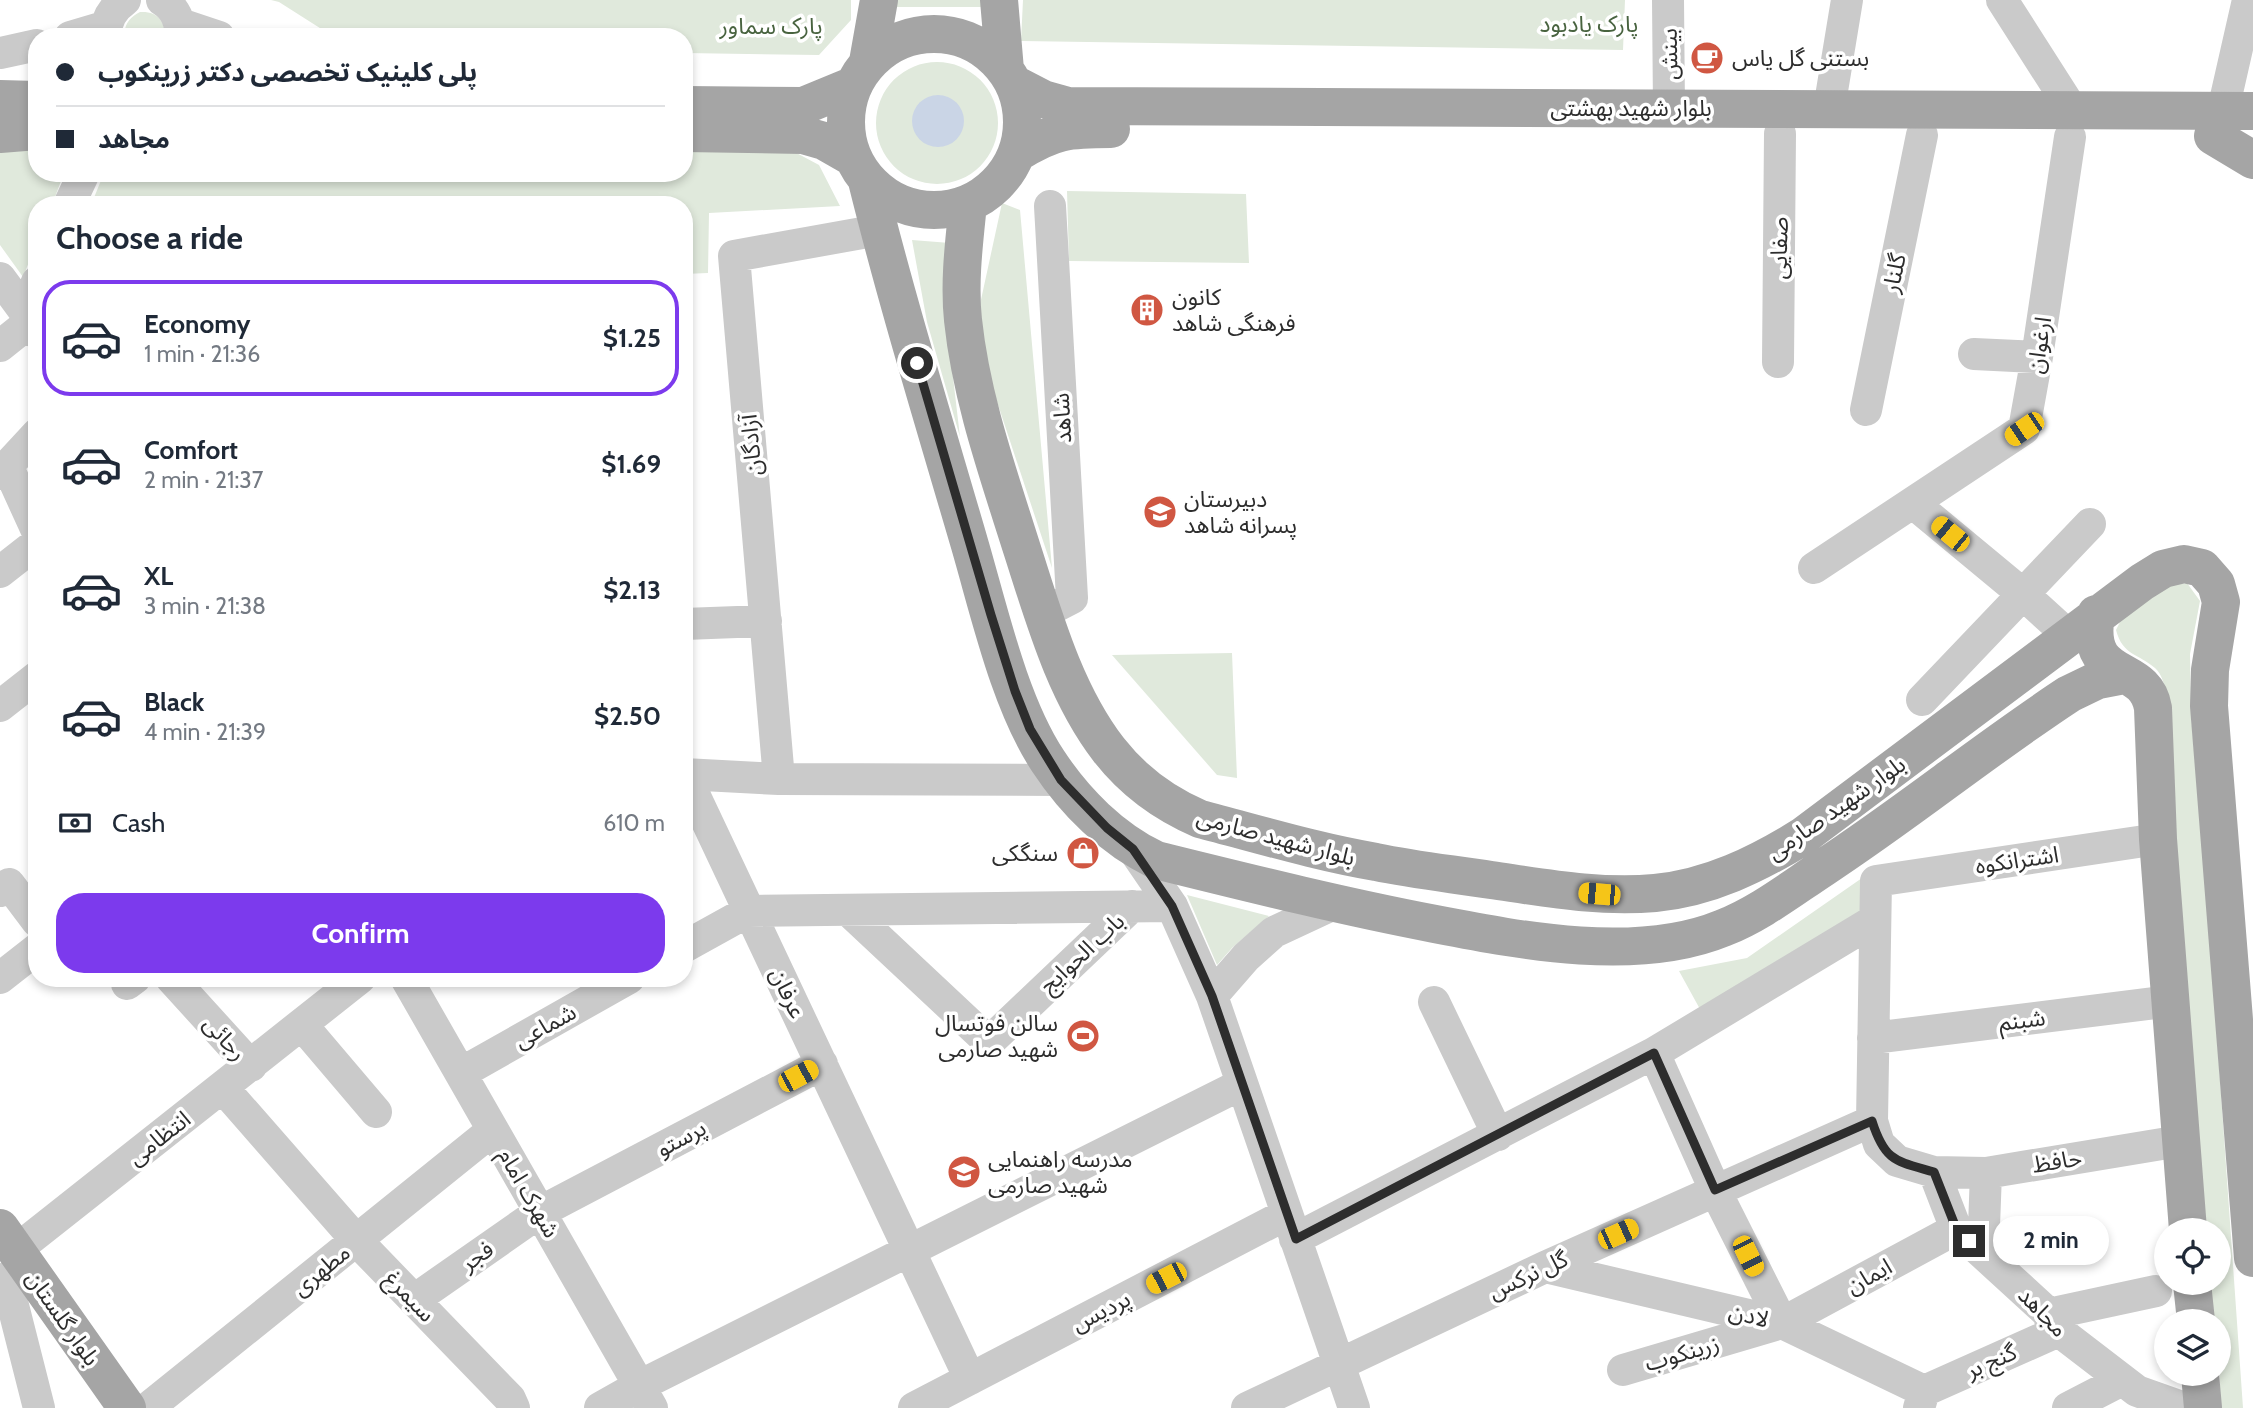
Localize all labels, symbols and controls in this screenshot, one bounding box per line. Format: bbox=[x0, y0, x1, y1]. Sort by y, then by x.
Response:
park label: پارک یادبود bbox=[1540, 10, 1639, 39]
park label: پارک سماور bbox=[718, 12, 823, 41]
street label: بینش bbox=[1655, 28, 1683, 80]
cafe icon: بستنی گل یاس bbox=[1688, 39, 1726, 77]
place label: بستنی گل یاس bbox=[1732, 44, 1869, 72]
text: پلی کلینیک تخصصی دکتر زرینکوب bbox=[98, 56, 477, 88]
street label: بلوار شهید بهشتی bbox=[1550, 94, 1712, 122]
text: مجاهد bbox=[98, 123, 170, 155]
street label: صفایی bbox=[1764, 216, 1794, 280]
text: Choose a ride bbox=[56, 218, 243, 257]
street label: گلنار bbox=[1876, 250, 1912, 296]
place label: کانون فرهنگی شاهد bbox=[1172, 283, 1296, 337]
building icon: کانون فرهنگی شاهد bbox=[1128, 291, 1166, 329]
icon: car bbox=[60, 307, 123, 370]
text: Economy bbox=[144, 308, 250, 340]
street label: ارغوان bbox=[2021, 315, 2057, 375]
text: $1.25 bbox=[603, 322, 661, 354]
text: 1 min · 21:36 bbox=[144, 340, 260, 368]
route start bbox=[901, 347, 933, 379]
street label: شاهد bbox=[1047, 392, 1077, 444]
car bbox=[2001, 409, 2048, 449]
street label: آزادگان bbox=[734, 412, 768, 477]
icon: car bbox=[60, 433, 123, 496]
text: Comfort bbox=[144, 434, 238, 466]
text: $1.69 bbox=[601, 448, 661, 480]
text: 2 min · 21:37 bbox=[144, 466, 263, 494]
place label: دبیرستان پسرانه شاهد bbox=[1184, 485, 1297, 540]
school or university icon: دبیرستان پسرانه شاهد bbox=[1141, 493, 1179, 531]
car bbox=[1928, 513, 1973, 555]
icon: car bbox=[60, 559, 123, 622]
text: XL bbox=[144, 560, 173, 592]
text: $2.13 bbox=[603, 574, 661, 606]
text: 3 min · 21:38 bbox=[144, 592, 266, 620]
icon: car bbox=[60, 685, 123, 748]
text: Black bbox=[144, 686, 204, 718]
text: $2.50 bbox=[594, 700, 661, 732]
text: 4 min · 21:39 bbox=[144, 718, 266, 746]
street label: بلوار شهید صارمی bbox=[1761, 750, 1911, 866]
street label: بلوار شهید صارمی bbox=[1194, 802, 1358, 872]
icon: cash bbox=[56, 804, 94, 842]
text: Cash bbox=[112, 807, 165, 839]
text: 610 m bbox=[603, 809, 665, 837]
shop icon: سنگکی bbox=[1064, 834, 1102, 872]
place label: سنگکی bbox=[992, 839, 1058, 867]
street label: اشترانکوه bbox=[1973, 840, 2061, 880]
car bbox=[1578, 882, 1621, 906]
button: Confirm bbox=[56, 893, 665, 973]
street label: باب الحوایج bbox=[1034, 907, 1132, 1001]
street label: عرفان bbox=[764, 963, 812, 1023]
street label: شماعی bbox=[509, 998, 581, 1054]
street label: شبنم bbox=[1997, 1003, 2047, 1040]
place label: سالن فوتسال شهید صارمی bbox=[935, 1009, 1058, 1063]
street label: رجائی bbox=[198, 1010, 252, 1066]
sports icon: سالن فوتسال شهید صارمی bbox=[1064, 1017, 1102, 1055]
car bbox=[775, 1057, 822, 1095]
street label: انتظامی bbox=[122, 1105, 196, 1171]
street label: پرستو bbox=[651, 1113, 711, 1164]
street label: شهرک امام bbox=[489, 1143, 566, 1245]
street label: حافظ bbox=[2030, 1143, 2084, 1179]
place label: مدرسه راهنمایی شهید صارمی bbox=[988, 1145, 1133, 1199]
school or university icon: مدرسه راهنمایی شهید صارمی bbox=[945, 1153, 983, 1191]
car bbox=[1595, 1216, 1642, 1252]
callout: 2 min bbox=[1994, 1216, 2109, 1266]
map controls bbox=[2154, 1218, 2231, 1386]
button: locate bbox=[2154, 1218, 2231, 1295]
route end bbox=[1953, 1225, 1985, 1257]
text: 2 min bbox=[2023, 1226, 2079, 1254]
car bbox=[1730, 1233, 1767, 1279]
street label: فجر bbox=[454, 1235, 499, 1278]
street label: مطهری bbox=[286, 1238, 356, 1302]
street label: گل نرکس bbox=[1484, 1244, 1573, 1306]
street label: ایمان bbox=[1841, 1252, 1897, 1300]
car bbox=[1143, 1259, 1190, 1297]
street label: سیمرغ bbox=[377, 1264, 441, 1330]
street label: بلوار گلستان bbox=[20, 1265, 106, 1371]
street label: مجاهد bbox=[2012, 1281, 2074, 1343]
street label: پردیس bbox=[1067, 1284, 1136, 1339]
street label: لادن bbox=[1726, 1297, 1772, 1333]
button: layers bbox=[2154, 1309, 2231, 1386]
street label: زرینکوب bbox=[1641, 1329, 1723, 1377]
street label: گنج بر bbox=[1960, 1337, 2022, 1388]

